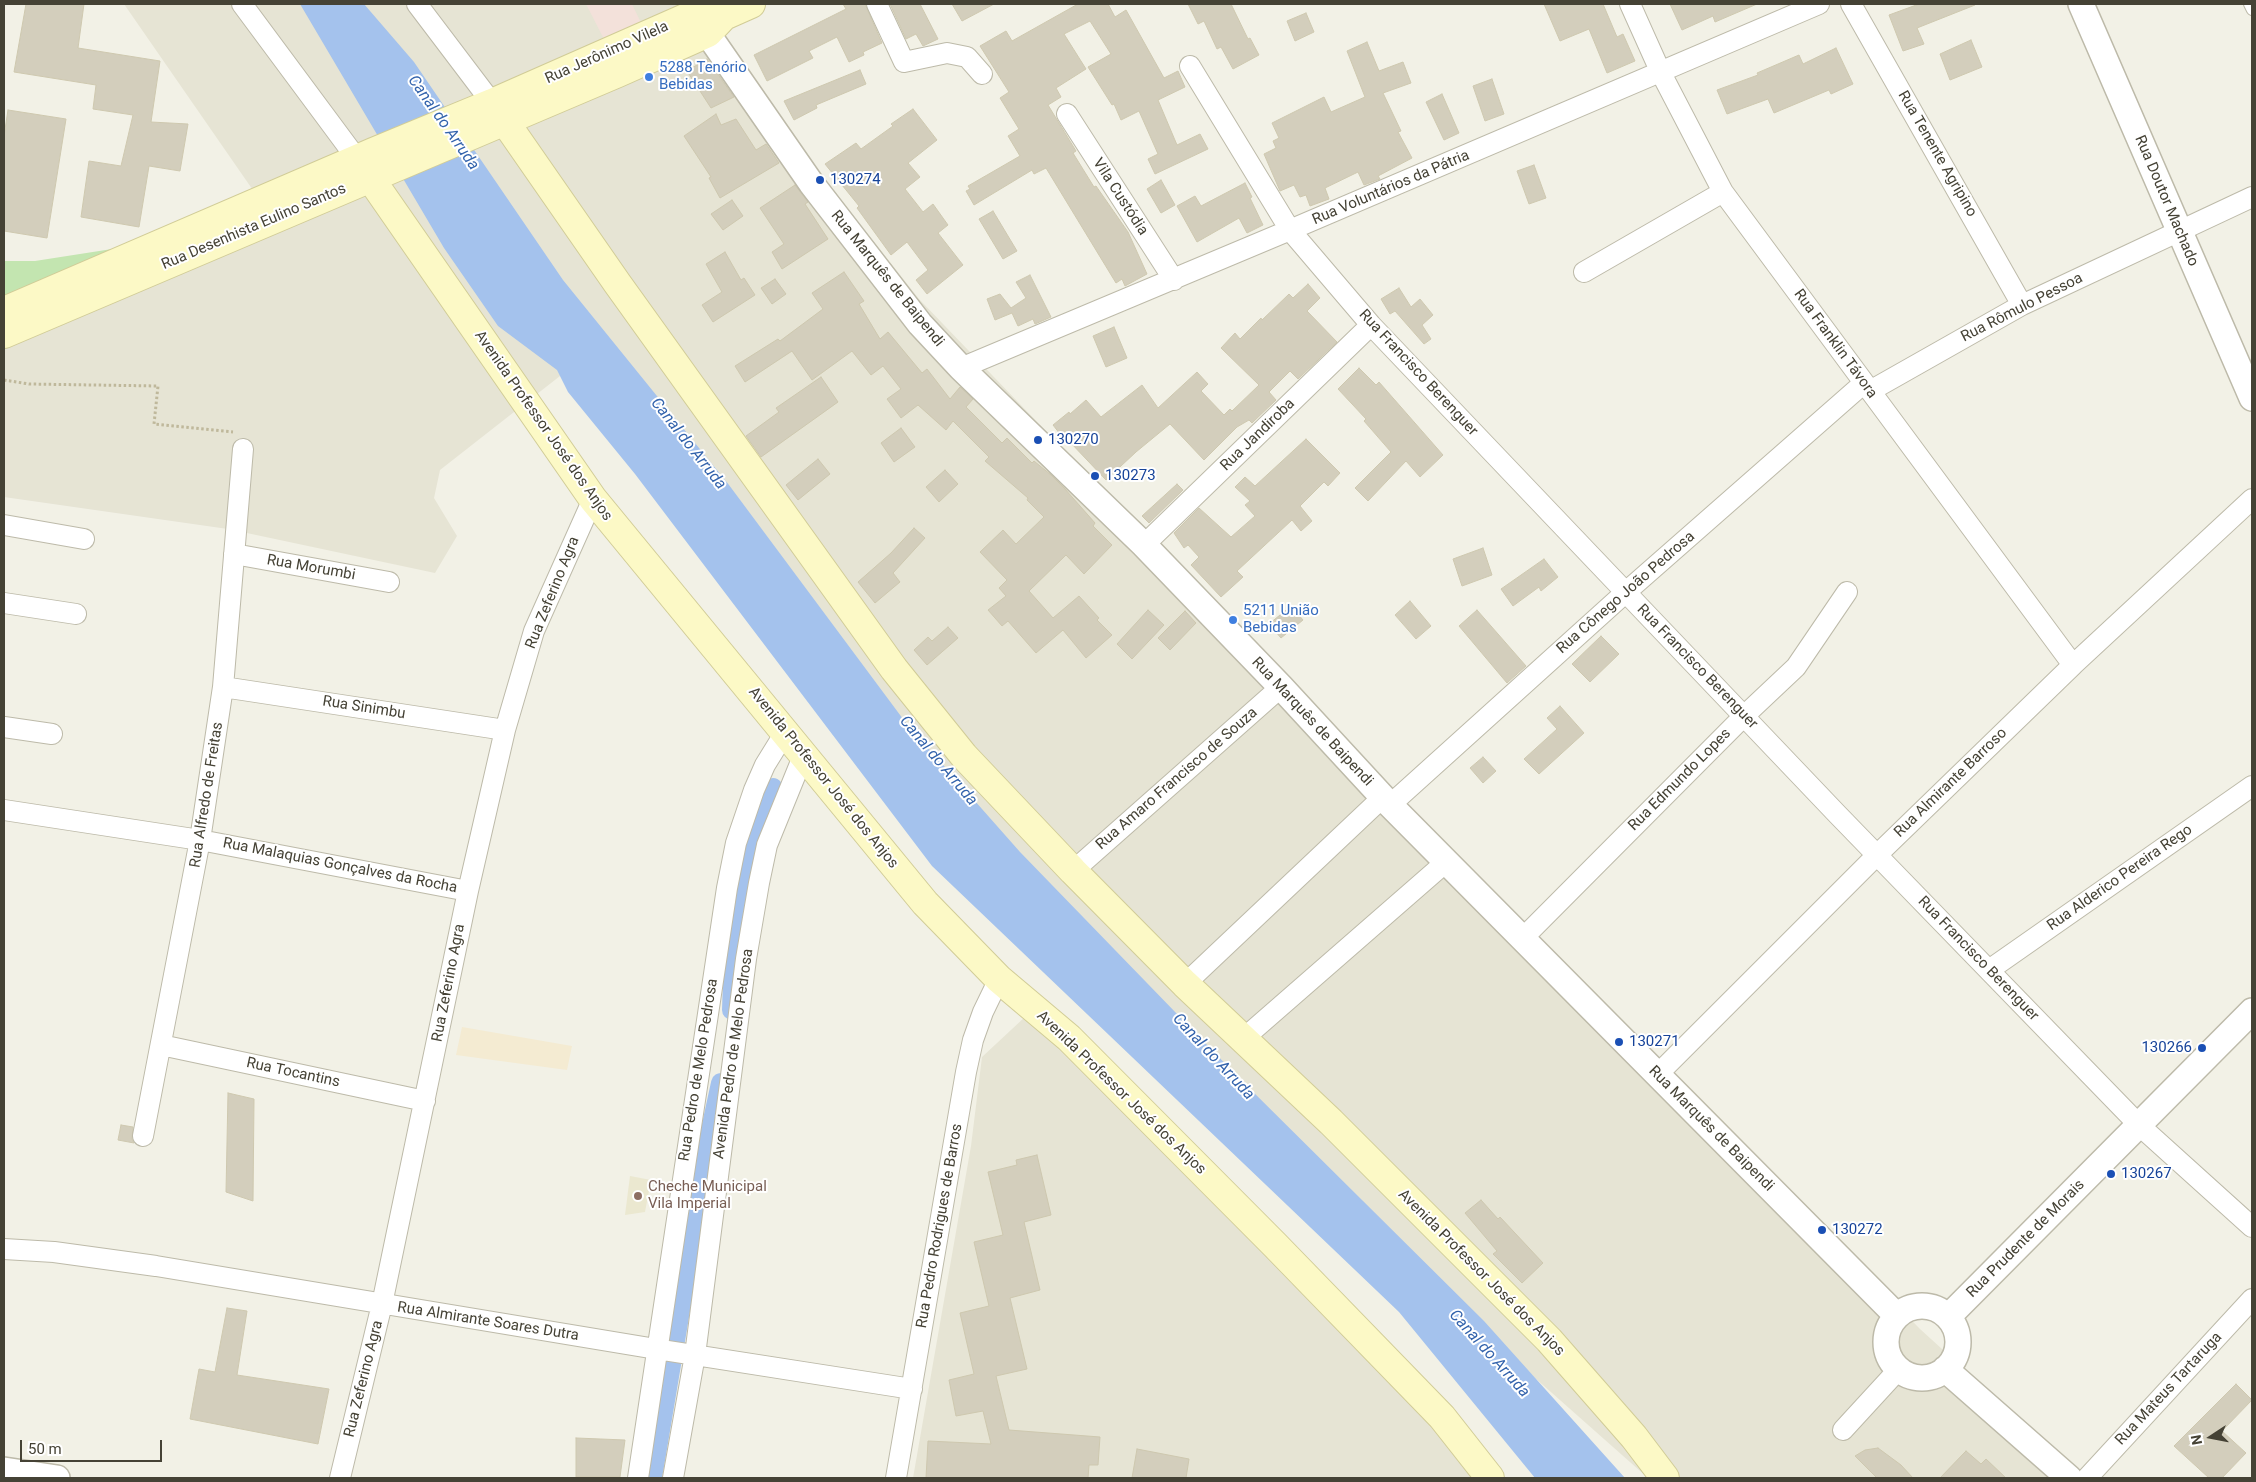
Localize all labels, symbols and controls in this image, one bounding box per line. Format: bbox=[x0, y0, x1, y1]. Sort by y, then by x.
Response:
street label: Rua Jerônimo Vilela bbox=[543, 18, 671, 88]
place label: 5288 Tenório Bebidas bbox=[659, 59, 747, 94]
marker: 5288 Tenório Bebidas bbox=[643, 71, 655, 83]
water label: Canal do Arruda bbox=[403, 72, 483, 174]
street label: Rua Tenente Agripino bbox=[1894, 88, 1980, 220]
street label: Rua Doutor Machado bbox=[2130, 133, 2202, 269]
street label: Rua Voluntários da Pátria bbox=[1310, 147, 1472, 229]
street label: Vila Custódia bbox=[1088, 155, 1152, 239]
place label: 130274 bbox=[830, 171, 881, 189]
marker: 130274 bbox=[814, 174, 826, 186]
street label: Rua Desenhista Eulino Santos bbox=[159, 180, 349, 274]
street label: Rua Marquês de Baipendi bbox=[827, 207, 947, 351]
street label: Rua Rômulo Pessoa bbox=[1958, 270, 2086, 346]
street label: Rua Franklin Távora bbox=[1789, 286, 1881, 402]
street label: Rua Francisco Berenguer bbox=[1355, 306, 1481, 440]
street label: Avenida Professor José dos Anjos bbox=[470, 327, 616, 525]
water label: Canal do Arruda bbox=[646, 394, 730, 494]
street label: Rua Jandiroba bbox=[1217, 395, 1299, 475]
place label: 130270 bbox=[1048, 431, 1099, 449]
marker: 130270 bbox=[1032, 434, 1044, 446]
place label: 130273 bbox=[1105, 467, 1156, 485]
marker: 130273 bbox=[1089, 470, 1101, 482]
street label: Rua Cônego João Pedrosa bbox=[1553, 528, 1699, 658]
street label: Rua Zeferino Agra bbox=[522, 534, 584, 652]
street label: Rua Morumbi bbox=[265, 551, 357, 585]
street label: Rua Francisco Berenguer bbox=[1633, 601, 1761, 733]
place label: 5211 União Bebidas bbox=[1243, 602, 1319, 637]
marker: 5211 União Bebidas bbox=[1227, 614, 1239, 626]
street label: Rua Marquês de Baipendi bbox=[1247, 654, 1377, 790]
street label: Avenida Professor José dos Anjos bbox=[744, 684, 902, 872]
street label: Rua Sinimbu bbox=[321, 693, 407, 723]
street label: Rua Amaro Francisco de Souza bbox=[1093, 704, 1261, 854]
water label: Canal do Arruda bbox=[895, 712, 981, 810]
street label: Rua Alfredo de Freitas bbox=[187, 721, 227, 869]
street label: Rua Almirante Barroso bbox=[1891, 724, 2011, 842]
street label: Rua Edmundo Lopes bbox=[1625, 725, 1735, 835]
street label: Rua Alderico Pereira Rego bbox=[2044, 821, 2196, 935]
street label: Rua Malaquias Gonçalves da Rocha bbox=[221, 834, 459, 898]
street label: Rua Francisco Berenguer bbox=[1914, 893, 2042, 1025]
street label: Rua Zeferino Agra bbox=[429, 923, 469, 1043]
street label: Avenida Pedro de Melo Pedrosa bbox=[710, 948, 758, 1160]
street label: Rua Pedro de Melo Pedrosa bbox=[676, 977, 722, 1163]
street label: Avenida Professor José dos Anjos bbox=[1033, 1007, 1209, 1179]
water label: Canal do Arruda bbox=[1168, 1010, 1258, 1104]
place label: 130271 bbox=[1629, 1033, 1680, 1051]
marker: 130271 bbox=[1613, 1036, 1625, 1048]
place label: 130266 bbox=[2141, 1039, 2192, 1057]
marker: 130266 bbox=[2196, 1042, 2208, 1054]
street label: Rua Tocantins bbox=[245, 1054, 341, 1092]
street label: Rua Marquês de Baipendi bbox=[1645, 1063, 1777, 1195]
street label: Rua Pedro Rodrigues de Barros bbox=[913, 1122, 967, 1330]
place label: 130267 bbox=[2121, 1165, 2172, 1183]
marker: 130267 bbox=[2105, 1168, 2117, 1180]
street label: Rua Prudente de Morais bbox=[1963, 1176, 2089, 1302]
place label: Cheche Municipal Vila Imperial bbox=[648, 1178, 767, 1213]
street label: Avenida Professor José dos Anjos bbox=[1394, 1186, 1568, 1360]
marker: Cheche Municipal Vila Imperial bbox=[632, 1190, 644, 1202]
place label: 130272 bbox=[1832, 1221, 1883, 1239]
marker: 130272 bbox=[1816, 1224, 1828, 1236]
street label: Rua Almirante Soares Dutra bbox=[396, 1299, 580, 1345]
water label: Canal do Arruda bbox=[1445, 1306, 1533, 1402]
street label: Rua Zeferino Agra bbox=[341, 1319, 387, 1439]
street label: Rua Mateus Tartaruga bbox=[2112, 1329, 2226, 1449]
north arrow bbox=[2186, 1412, 2236, 1462]
scale bar bbox=[22, 1430, 165, 1462]
text: N bbox=[2187, 1433, 2205, 1446]
text: 50 m bbox=[28, 1440, 62, 1458]

